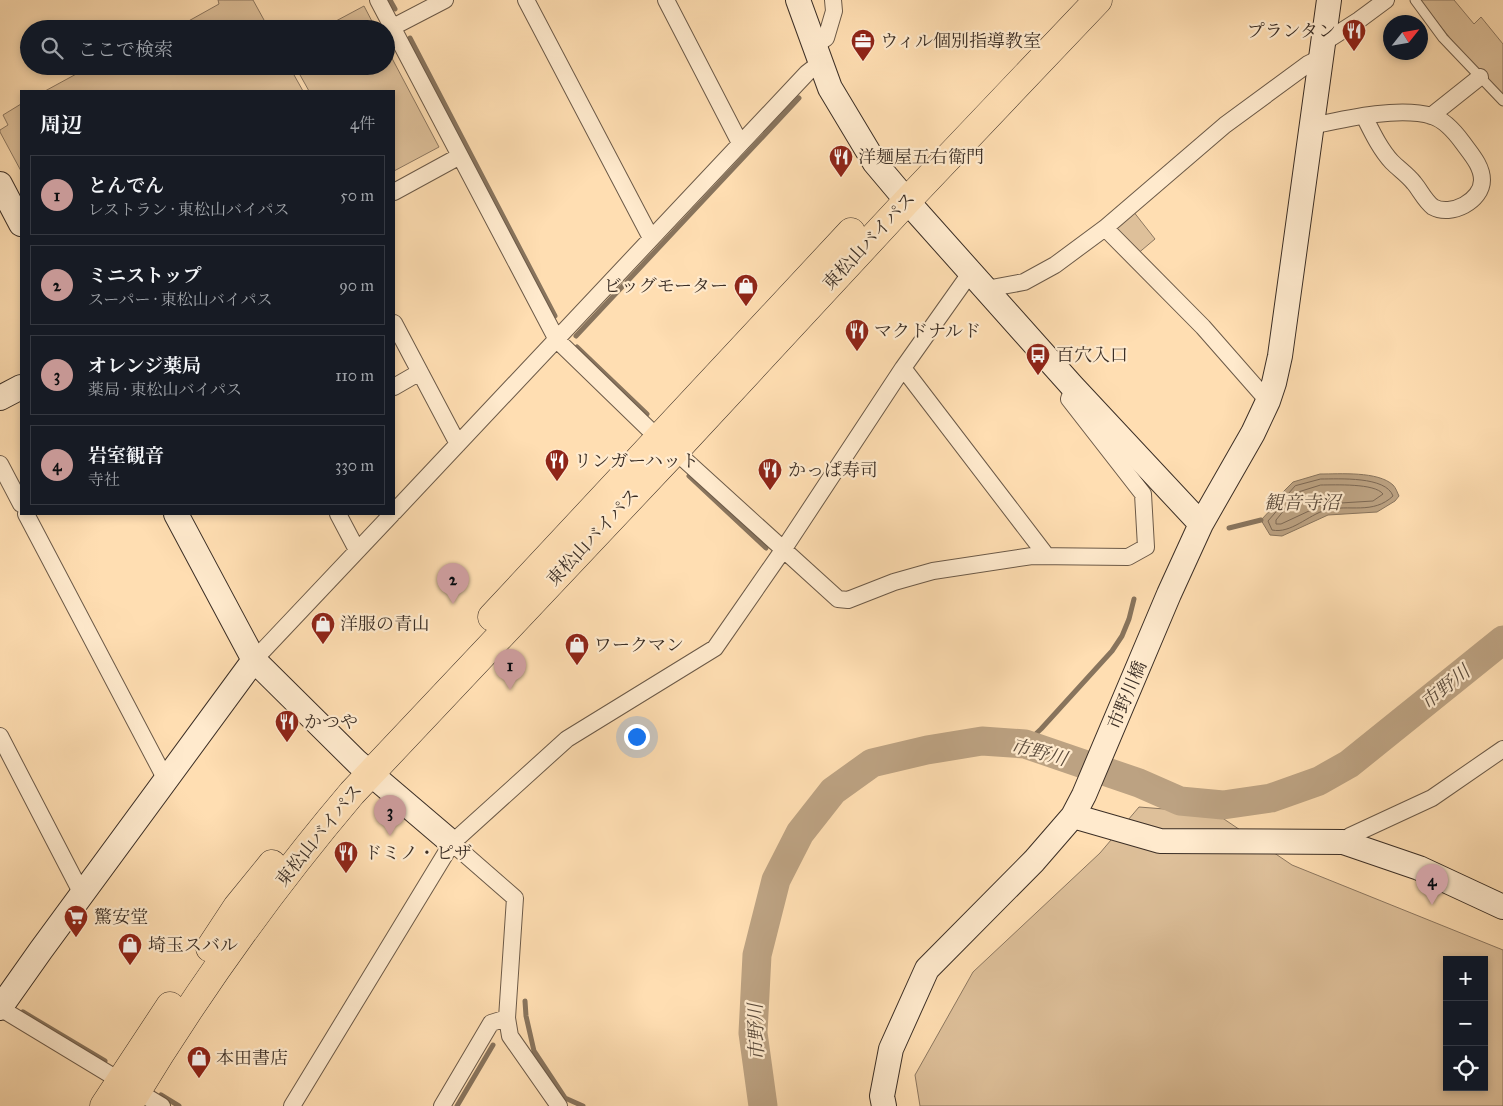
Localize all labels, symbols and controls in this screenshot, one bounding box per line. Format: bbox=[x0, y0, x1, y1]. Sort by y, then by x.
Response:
north arrow bbox=[1383, 15, 1428, 60]
restaurant icon: プランタン bbox=[1341, 18, 1367, 52]
search box bbox=[20, 20, 395, 75]
place label: プランタン bbox=[1247, 20, 1336, 42]
office icon: ウィル個別指導教室 bbox=[850, 28, 876, 62]
place label: ウィル個別指導教室 bbox=[880, 30, 1041, 52]
icon: search bbox=[38, 34, 66, 62]
text: ここで検索 bbox=[78, 38, 173, 61]
text: 周辺 bbox=[40, 112, 82, 138]
text: 4件 bbox=[350, 114, 375, 133]
restaurant icon: 洋麺屋五右衛門 bbox=[828, 144, 854, 178]
place label: 洋麺屋五右衛門 bbox=[858, 146, 984, 168]
text: とんでん bbox=[88, 174, 164, 197]
text: 1 bbox=[54, 186, 60, 205]
text: 50 m bbox=[340, 186, 374, 205]
street label: 東松山バイパス bbox=[818, 188, 920, 294]
text: レストラン · 東松山バイパス bbox=[88, 200, 290, 219]
text: ミニストップ bbox=[88, 264, 201, 287]
shop icon: ビッグモーター bbox=[733, 273, 759, 307]
place label: ビッグモーター bbox=[603, 275, 728, 297]
text: 2 bbox=[53, 276, 61, 295]
text: 90 m bbox=[339, 276, 374, 295]
text: スーパー · 東松山バイパス bbox=[88, 290, 272, 309]
restaurant icon: マクドナルド bbox=[844, 318, 870, 352]
place label: マクドナルド bbox=[874, 320, 981, 342]
bus stop icon: 百穴入口 bbox=[1025, 342, 1051, 376]
place label: 百穴入口 bbox=[1056, 344, 1128, 366]
text: オレンジ薬局 bbox=[88, 354, 201, 377]
text: 3 bbox=[54, 366, 60, 385]
text: 110 m bbox=[335, 366, 374, 385]
text: 薬局 · 東松山バイパス bbox=[88, 380, 242, 399]
text: 岩室観音 bbox=[88, 444, 164, 467]
restaurant icon: リンガーハット bbox=[544, 448, 570, 482]
place label: リンガーハット bbox=[574, 450, 699, 472]
text: 4 bbox=[53, 456, 61, 475]
text: 330 m bbox=[335, 456, 374, 475]
restaurant icon: かっぱ寿司 bbox=[757, 457, 783, 491]
place label: かっぱ寿司 bbox=[788, 459, 878, 481]
text: 寺社 bbox=[88, 470, 120, 489]
street label: 東松山バイパス bbox=[542, 484, 644, 590]
water label: 観音寺沼 bbox=[1264, 491, 1343, 514]
pin: 2 bbox=[437, 563, 469, 604]
shop icon: 洋服の青山 bbox=[310, 611, 336, 645]
place label: 洋服の青山 bbox=[340, 613, 430, 635]
shop icon: ワークマン bbox=[564, 632, 590, 666]
place label: ワークマン bbox=[594, 634, 684, 656]
pin: 1 bbox=[494, 649, 526, 690]
street label: 市野川橋 bbox=[1103, 658, 1151, 732]
water label: 市野川 bbox=[1416, 659, 1476, 714]
restaurant icon: かつや bbox=[274, 709, 300, 743]
place label: かつや bbox=[304, 711, 358, 733]
your location bbox=[624, 724, 650, 750]
water label: 市野川 bbox=[1008, 734, 1071, 771]
street label: 東松山バイパス bbox=[271, 779, 367, 891]
pin: 3 bbox=[374, 795, 406, 836]
restaurant icon: ドミノ・ピザ bbox=[333, 840, 359, 874]
place label: ドミノ・ピザ bbox=[364, 842, 472, 864]
pin: 4 bbox=[1416, 864, 1448, 905]
supermarket icon: 驚安堂 bbox=[63, 904, 89, 938]
place label: 驚安堂 bbox=[94, 906, 148, 928]
shop icon: 埼玉スバル bbox=[117, 932, 143, 966]
place label: 埼玉スバル bbox=[148, 934, 238, 956]
map controls bbox=[1443, 956, 1488, 1091]
button: + bbox=[1443, 956, 1488, 1001]
water label: 市野川 bbox=[743, 1001, 768, 1061]
button: − bbox=[1443, 1001, 1488, 1046]
shop icon: 本田書店 bbox=[186, 1045, 212, 1079]
button: locate bbox=[1443, 1046, 1488, 1091]
place label: 本田書店 bbox=[216, 1047, 288, 1069]

